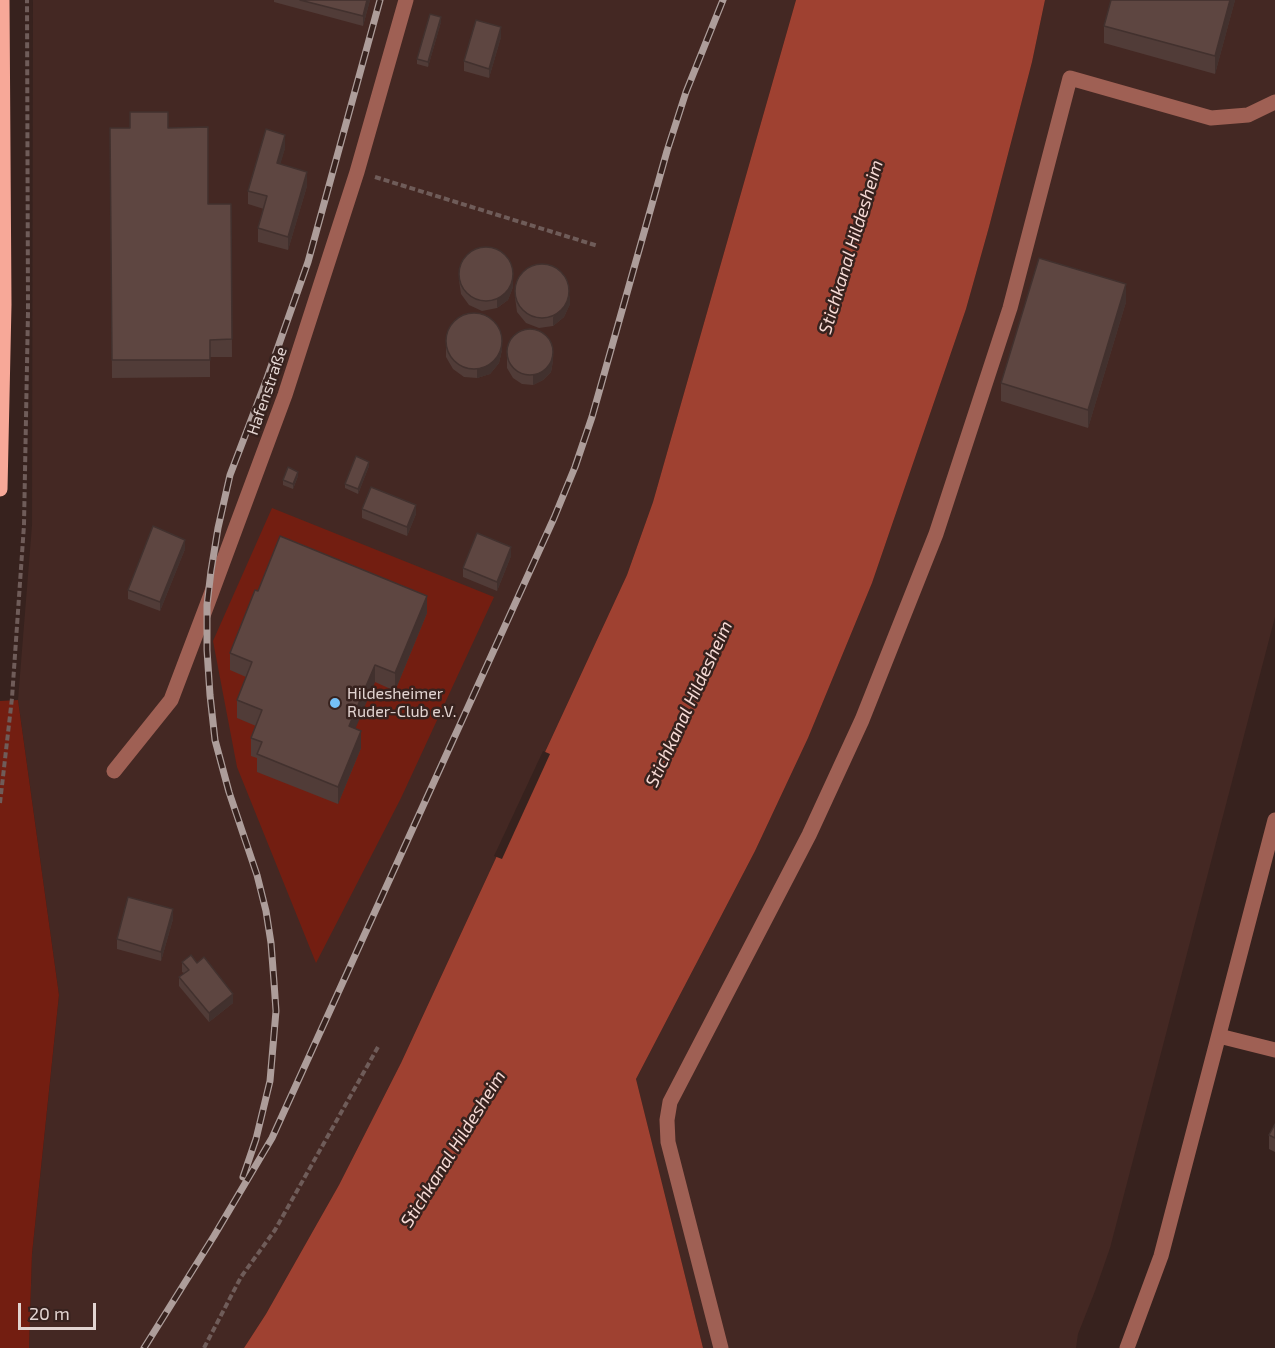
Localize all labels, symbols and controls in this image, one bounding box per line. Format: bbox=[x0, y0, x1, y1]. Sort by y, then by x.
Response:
water label: Stichkanal Hildesheim bbox=[814, 157, 888, 337]
street label: Hafenstraße bbox=[243, 344, 291, 438]
water label: Stichkanal Hildesheim bbox=[641, 617, 737, 791]
place label: Hildesheimer Ruder-Club e.V. bbox=[347, 684, 457, 722]
marker: Hildesheimer Ruder-Club e.V. bbox=[328, 696, 342, 710]
water label: Stichkanal Hildesheim bbox=[396, 1067, 510, 1231]
scale bar bbox=[21, 1291, 99, 1329]
text: 20 m bbox=[29, 1302, 70, 1324]

